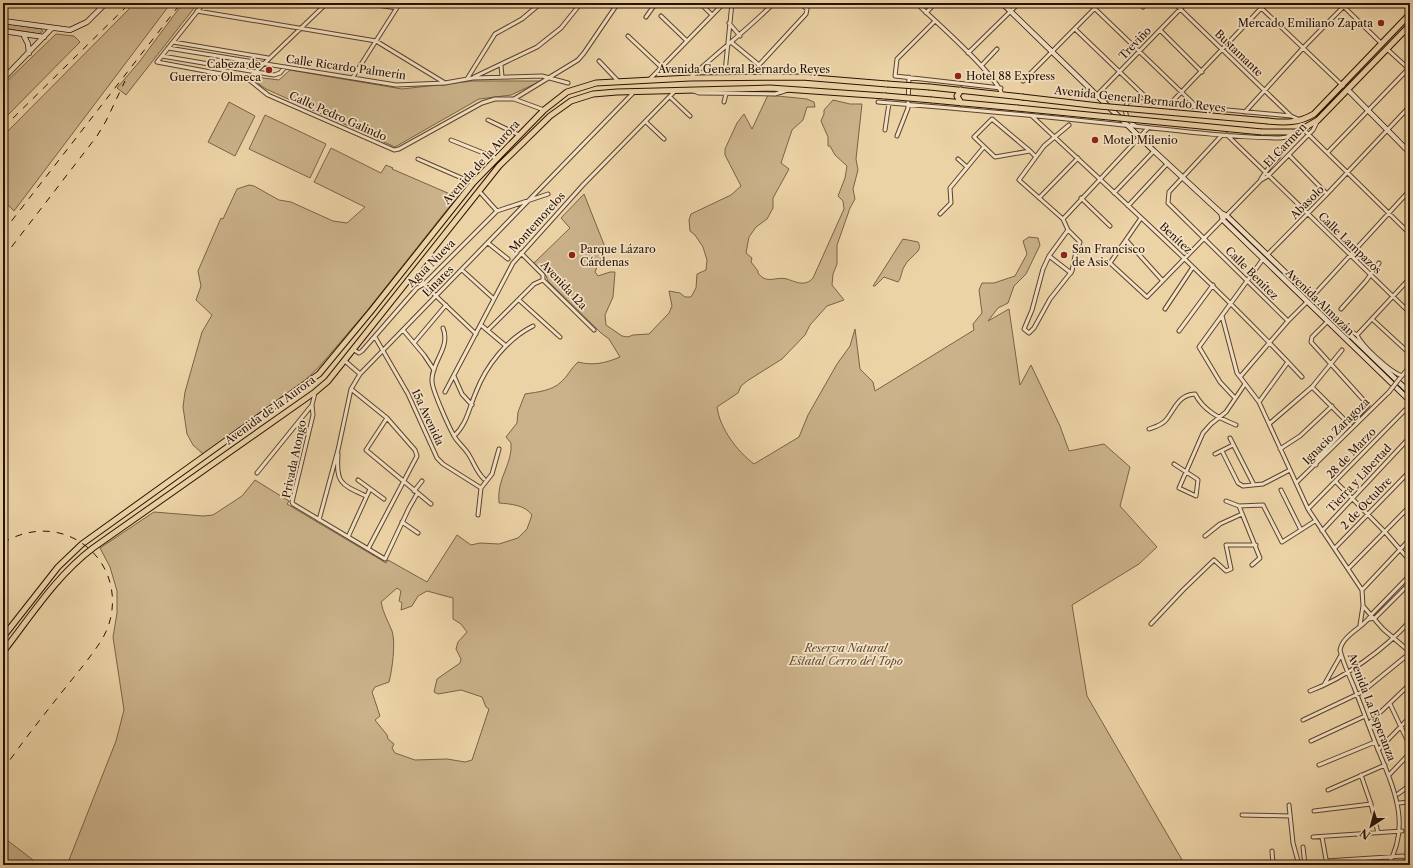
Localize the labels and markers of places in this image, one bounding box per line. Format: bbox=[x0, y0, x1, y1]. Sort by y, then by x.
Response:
place label: Mercado Emiliano Zapata bbox=[1238, 16, 1373, 30]
marker: Mercado Emiliano Zapata bbox=[1376, 18, 1386, 28]
place label: Cabeza de Guerrero Olmeca bbox=[169, 57, 261, 84]
marker: Cabeza de Guerrero Olmeca bbox=[264, 65, 274, 75]
place label: Hotel 88 Express bbox=[966, 69, 1055, 83]
marker: Hotel 88 Express bbox=[953, 71, 963, 81]
place label: Motel Milenio bbox=[1103, 133, 1178, 147]
marker: Motel Milenio bbox=[1090, 135, 1100, 145]
place label: Parque Lázaro Cárdenas bbox=[580, 242, 656, 269]
place label: San Francisco de Asis bbox=[1072, 242, 1145, 269]
marker: Parque Lázaro Cárdenas bbox=[567, 250, 577, 260]
marker: San Francisco de Asis bbox=[1059, 250, 1069, 260]

